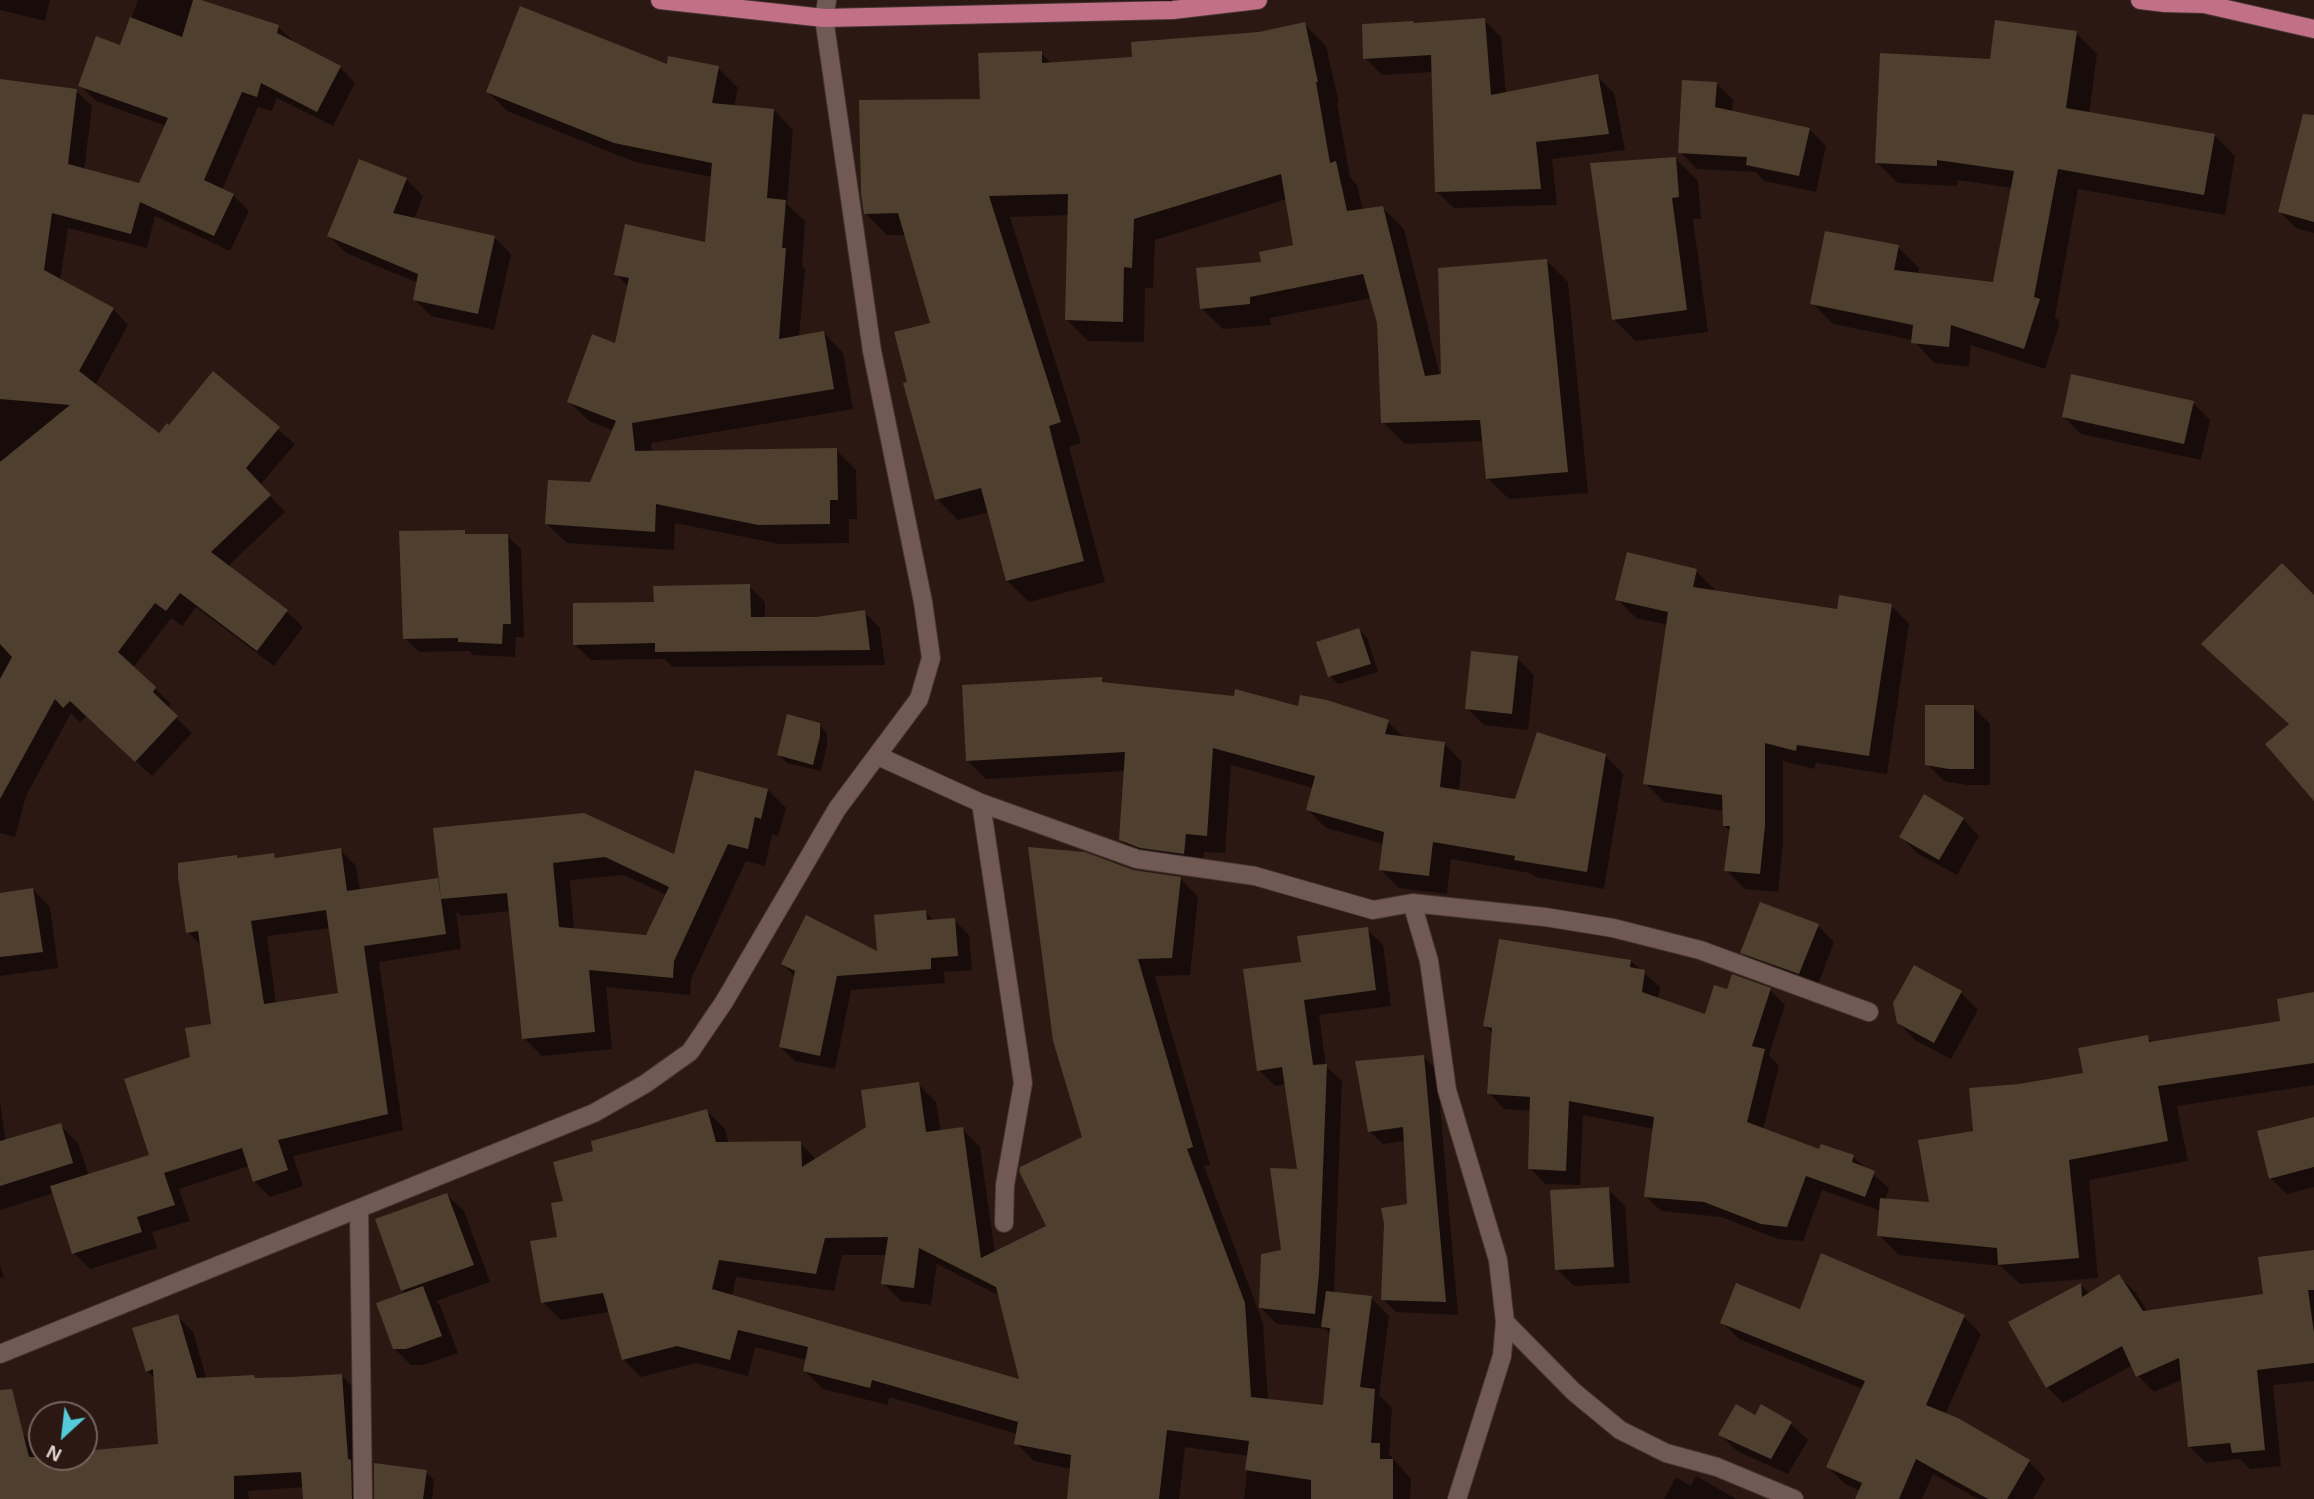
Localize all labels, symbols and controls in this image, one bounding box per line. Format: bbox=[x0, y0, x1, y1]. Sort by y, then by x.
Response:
north arrow bbox=[28, 1401, 98, 1471]
text: N bbox=[43, 1441, 65, 1466]

